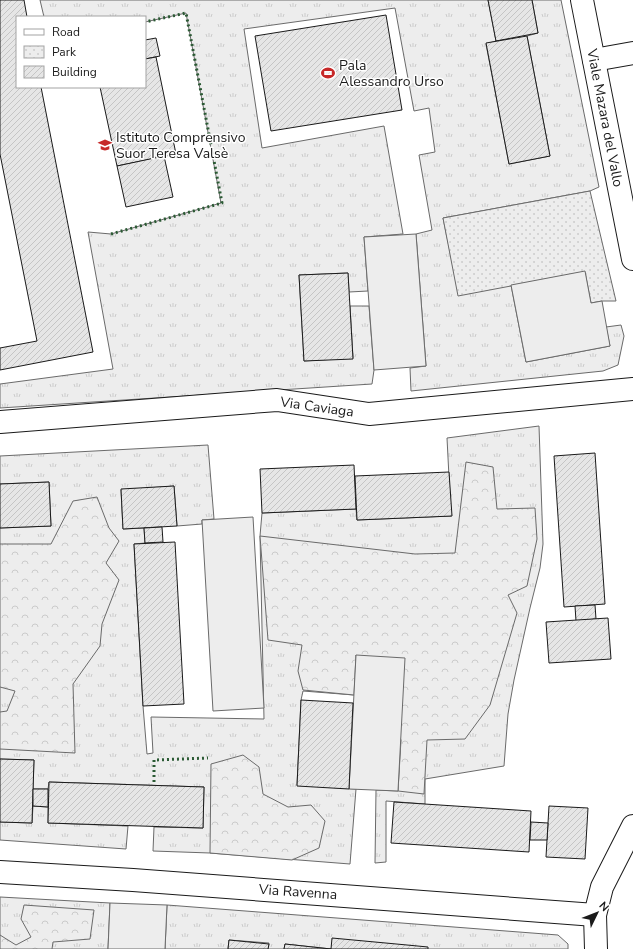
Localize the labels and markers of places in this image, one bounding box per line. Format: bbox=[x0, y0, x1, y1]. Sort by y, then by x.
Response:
place label: Pala Alessandro Urso bbox=[339, 56, 444, 91]
sports icon: Pala Alessandro Urso bbox=[320, 65, 336, 81]
place label: Istituto Comprensivo Suor Teresa Valsè bbox=[116, 128, 246, 163]
school or university icon: Istituto Comprensivo Suor Teresa Valsè bbox=[97, 137, 113, 153]

